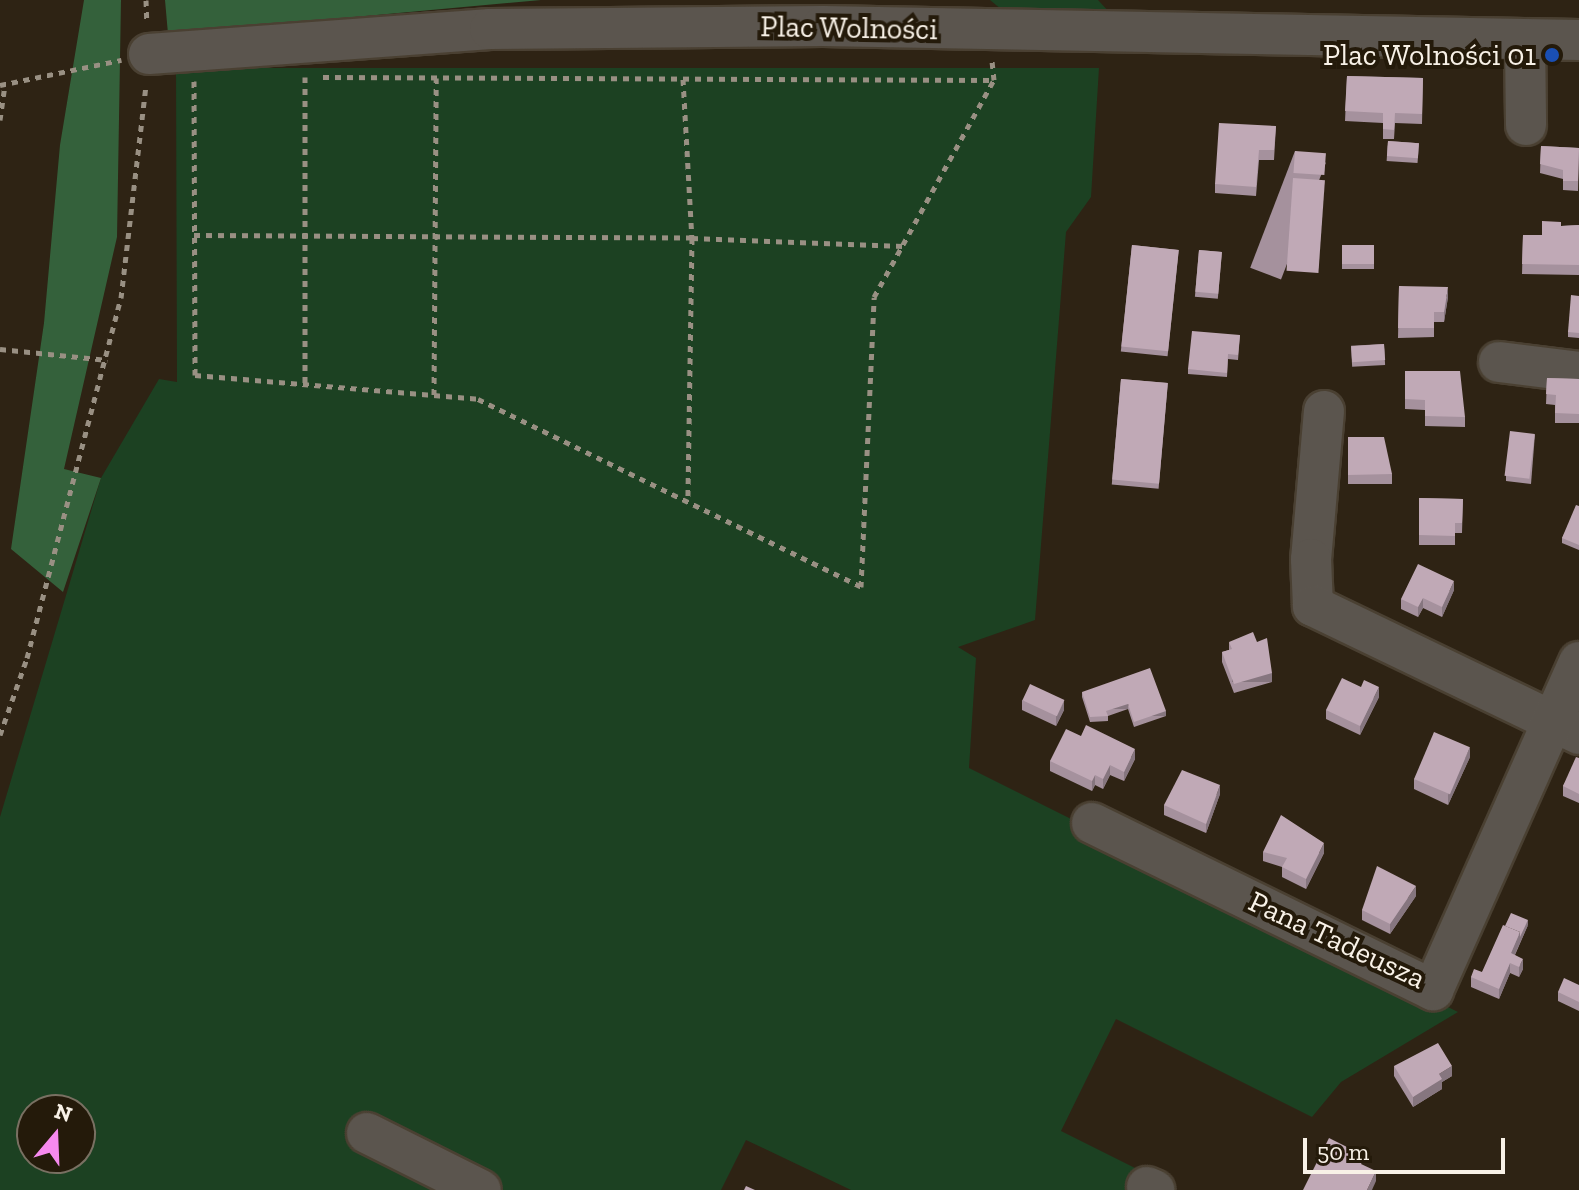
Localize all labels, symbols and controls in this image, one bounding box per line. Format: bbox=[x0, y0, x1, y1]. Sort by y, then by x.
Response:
street label: Plac Wolności bbox=[760, 8, 938, 48]
place label: Plac Wolności 01 bbox=[1322, 37, 1536, 73]
marker: Plac Wolności 01 bbox=[1543, 46, 1561, 64]
street label: Pana Tadeusza bbox=[1243, 883, 1431, 997]
north arrow bbox=[16, 1094, 96, 1174]
text: N bbox=[51, 1097, 76, 1128]
scale bar bbox=[1307, 1122, 1509, 1172]
text: 50 m bbox=[1317, 1137, 1369, 1166]

